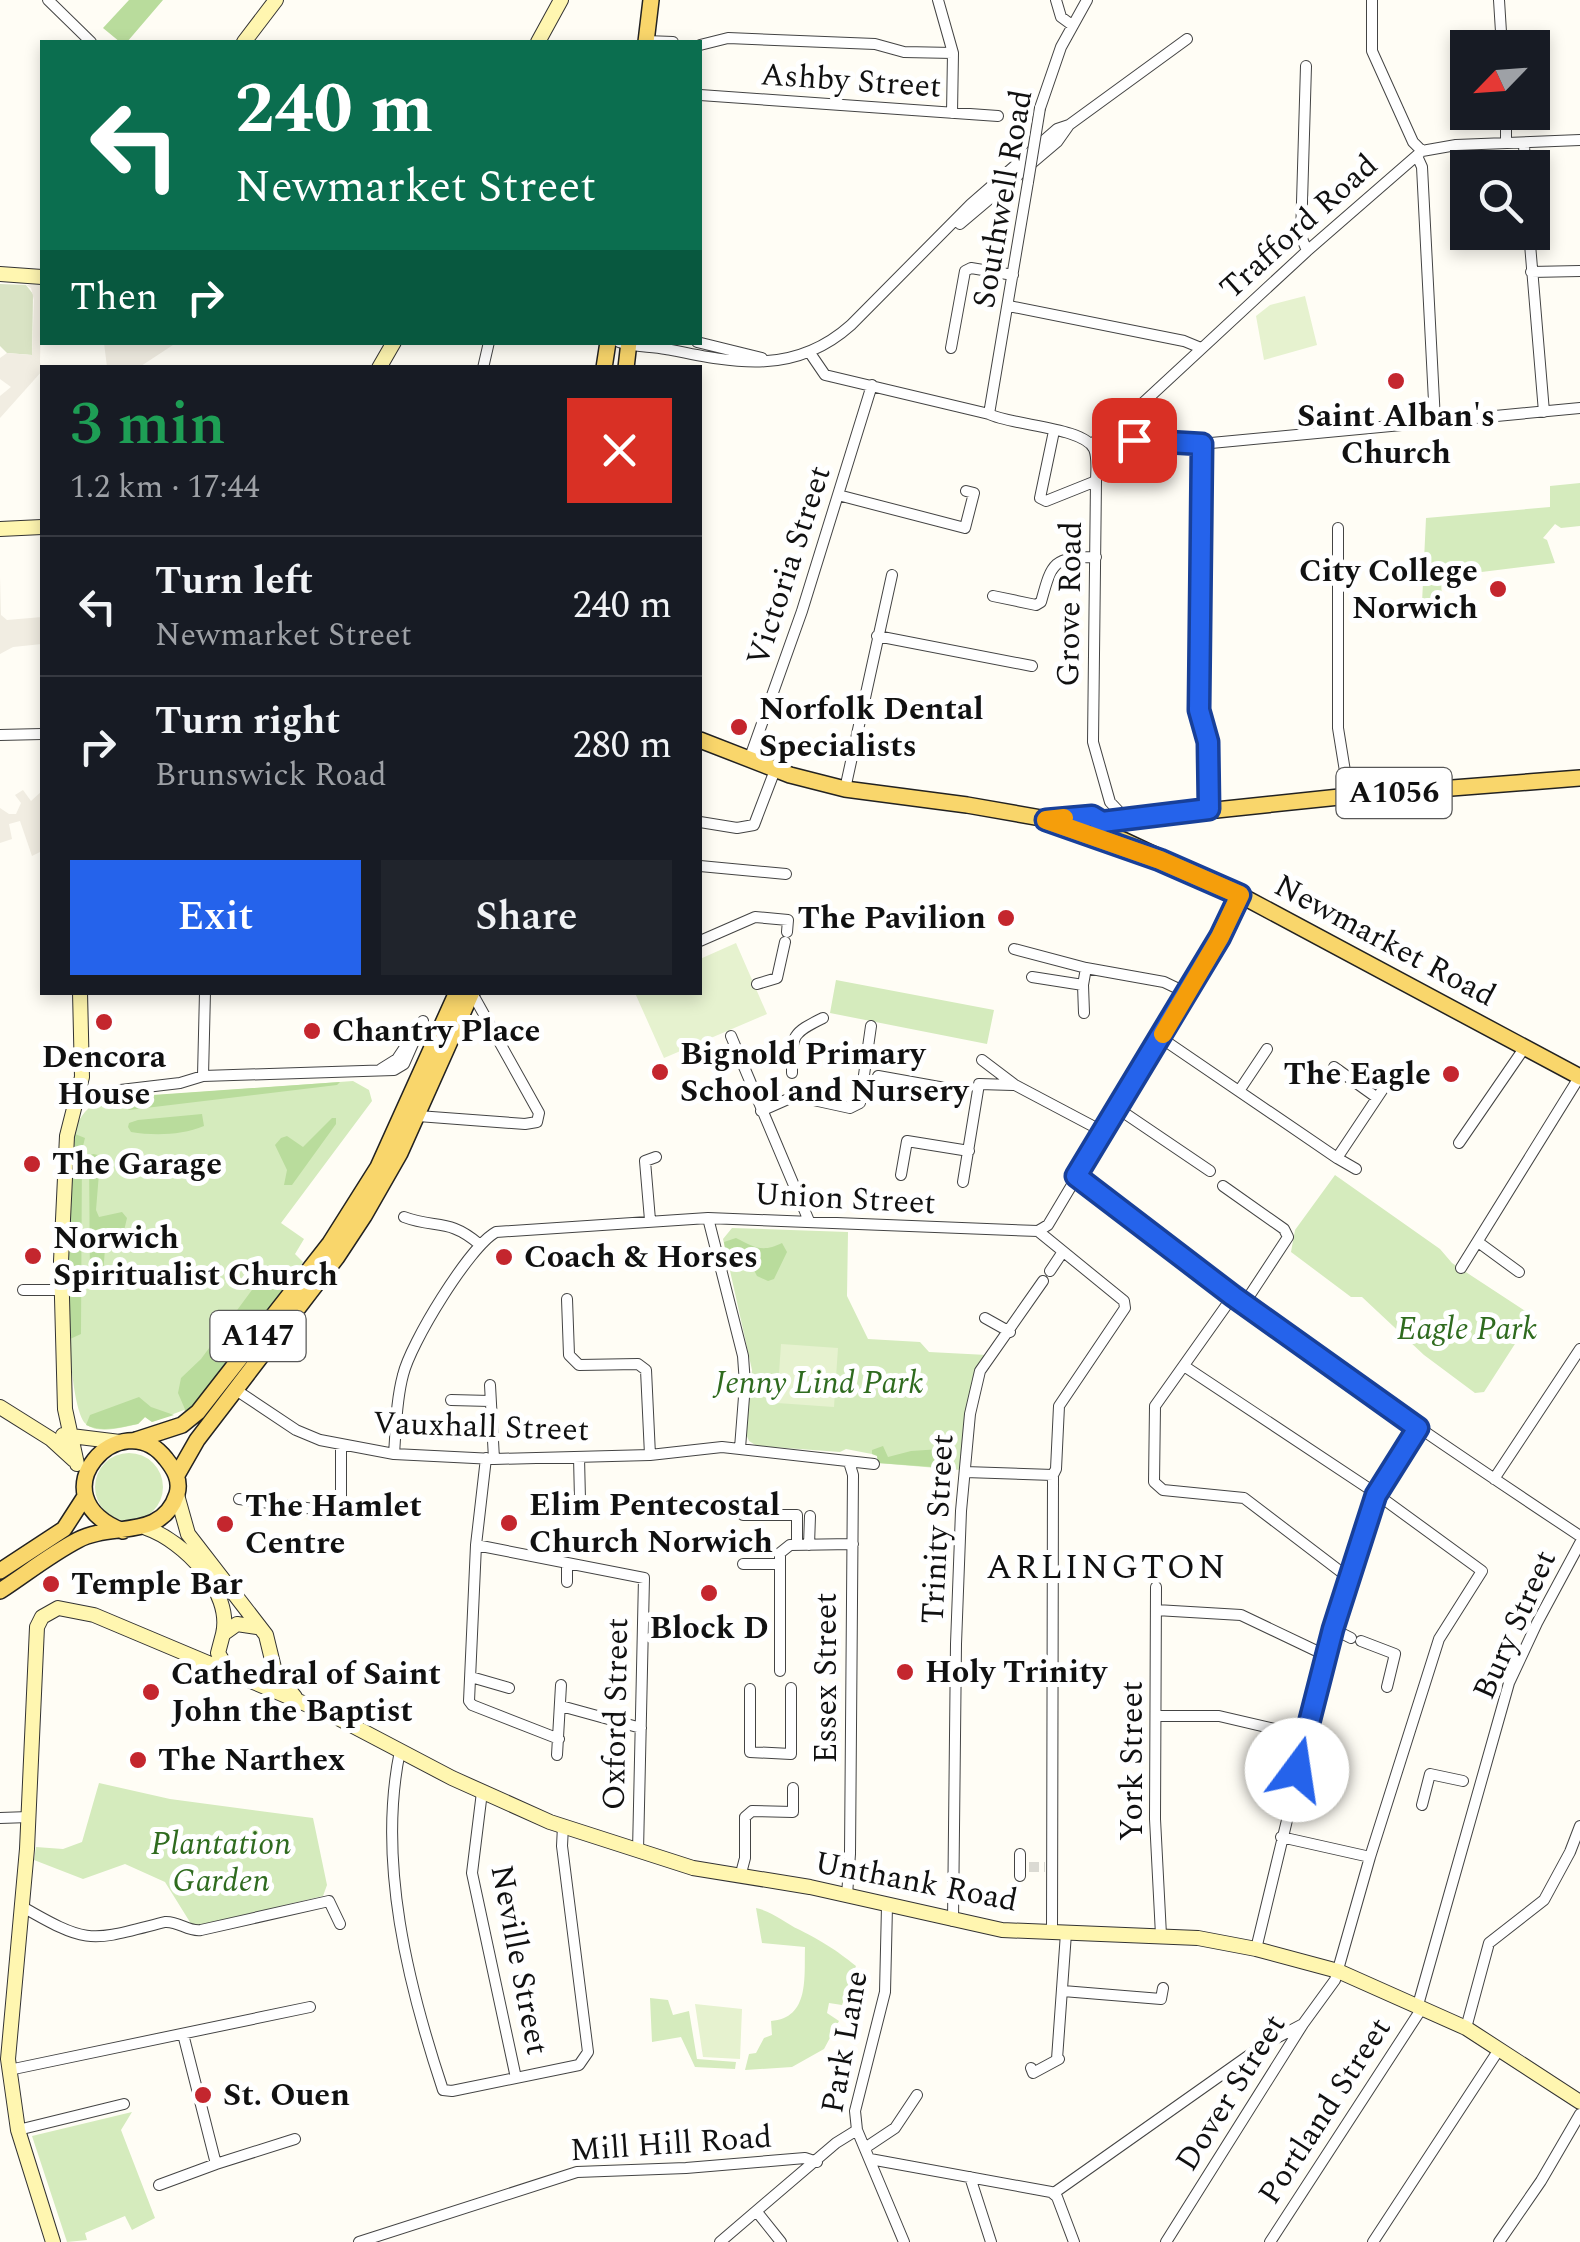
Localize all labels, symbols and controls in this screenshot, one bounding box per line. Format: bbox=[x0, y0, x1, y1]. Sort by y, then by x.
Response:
north arrow bbox=[1450, 30, 1550, 130]
map controls bbox=[1450, 30, 1550, 250]
street label: Ashby Street bbox=[759, 50, 943, 112]
text: 240 m bbox=[235, 57, 433, 163]
icon: left bbox=[70, 80, 200, 210]
street label: Southwell Road bbox=[960, 86, 1046, 312]
street label: Trafford Road bbox=[1209, 142, 1389, 312]
button: search bbox=[1450, 150, 1550, 250]
text: Newmarket Street bbox=[235, 153, 596, 222]
text: Then bbox=[70, 269, 158, 327]
icon: right bbox=[178, 270, 233, 325]
marker: Saint Alban's Church bbox=[1385, 370, 1407, 392]
text: 3 min bbox=[70, 379, 226, 471]
place label: Saint Alban's Church bbox=[1297, 392, 1495, 478]
button: close bbox=[567, 398, 672, 503]
pin bbox=[1092, 398, 1177, 483]
icon: arrive bbox=[1107, 413, 1162, 468]
street label: Victoria Street bbox=[734, 460, 844, 672]
text: 1.2 km · 17:44 bbox=[70, 463, 259, 512]
street label: Grove Road bbox=[1044, 521, 1096, 687]
place label: City College Norwich bbox=[1299, 547, 1478, 633]
text: Turn left bbox=[155, 553, 313, 611]
text: 240 m bbox=[573, 577, 672, 635]
marker: City College Norwich bbox=[1487, 578, 1509, 600]
icon: left bbox=[70, 579, 125, 634]
text: Newmarket Street bbox=[155, 611, 412, 660]
place label: Norfolk Dental Specialists bbox=[759, 685, 984, 771]
text: Turn right bbox=[155, 693, 340, 751]
marker: Norfolk Dental Specialists bbox=[728, 716, 750, 738]
text: 280 m bbox=[573, 717, 672, 775]
icon: right bbox=[70, 719, 125, 774]
text: Brunswick Road bbox=[155, 751, 387, 800]
road number: A1056 bbox=[1336, 768, 1452, 818]
button: Exit bbox=[70, 860, 361, 975]
button: Share bbox=[381, 860, 672, 975]
street label: Newmarket Road bbox=[1265, 862, 1505, 1020]
place label: The Pavilion bbox=[798, 894, 986, 943]
marker: The Pavilion bbox=[995, 907, 1017, 929]
place label: Chantry Place bbox=[332, 1007, 540, 1056]
marker: Dencora House bbox=[93, 1011, 115, 1033]
marker: Chantry Place bbox=[301, 1020, 323, 1042]
place label: Bignold Primary School and Nursery bbox=[680, 1030, 970, 1116]
place label: Dencora House bbox=[42, 1033, 167, 1119]
place label: The Eagle bbox=[1283, 1050, 1431, 1099]
marker: Bignold Primary School and Nursery bbox=[649, 1061, 671, 1083]
marker: The Eagle bbox=[1440, 1063, 1462, 1085]
place label: The Garage bbox=[52, 1140, 222, 1189]
marker: The Garage bbox=[21, 1153, 43, 1175]
street label: Union Street bbox=[753, 1170, 937, 1228]
place label: Norwich Spiritualist Church bbox=[53, 1214, 338, 1300]
place label: Coach & Horses bbox=[524, 1233, 758, 1282]
marker: Norwich Spiritualist Church bbox=[22, 1245, 44, 1267]
marker: Coach & Horses bbox=[493, 1246, 515, 1268]
park label: Eagle Park bbox=[1397, 1305, 1537, 1354]
road number: A147 bbox=[210, 1311, 306, 1361]
park label: Jenny Lind Park bbox=[712, 1359, 924, 1408]
street label: Vauxhall Street bbox=[372, 1399, 590, 1455]
street label: Trinity Street bbox=[909, 1433, 967, 1625]
place label: Elim Pentecostal Church Norwich bbox=[529, 1481, 780, 1567]
place label: The Hamlet Centre bbox=[245, 1482, 422, 1568]
marker: Elim Pentecostal Church Norwich bbox=[498, 1512, 520, 1534]
marker: The Hamlet Centre bbox=[214, 1513, 236, 1535]
district label: ARLINGTON bbox=[986, 1541, 1228, 1594]
street label: Bury Street bbox=[1460, 1542, 1570, 1708]
place label: Temple Bar bbox=[71, 1560, 243, 1609]
marker: Temple Bar bbox=[40, 1573, 62, 1595]
marker: Block D bbox=[698, 1582, 720, 1604]
street label: Essex Street bbox=[802, 1592, 851, 1764]
place label: Block D bbox=[649, 1604, 769, 1653]
street label: Oxford Street bbox=[590, 1617, 642, 1811]
place label: Holy Trinity bbox=[925, 1648, 1109, 1697]
place label: Cathedral of Saint John the Baptist bbox=[171, 1650, 441, 1736]
marker: Holy Trinity bbox=[894, 1661, 916, 1683]
marker: Cathedral of Saint John the Baptist bbox=[140, 1681, 162, 1703]
street label: York Street bbox=[1108, 1681, 1157, 1841]
position arrow bbox=[1245, 1718, 1349, 1822]
place label: The Narthex bbox=[158, 1736, 346, 1785]
marker: The Narthex bbox=[127, 1749, 149, 1771]
park label: Plantation Garden bbox=[151, 1820, 291, 1906]
street label: Unthank Road bbox=[810, 1838, 1022, 1926]
street label: Neville Street bbox=[477, 1861, 561, 2059]
street label: Park Lane bbox=[808, 1967, 882, 2117]
street label: Dover Street bbox=[1163, 2005, 1299, 2181]
street label: Portland Street bbox=[1246, 2008, 1404, 2214]
place label: St. Ouen bbox=[223, 2071, 350, 2120]
marker: St. Ouen bbox=[192, 2084, 214, 2106]
street label: Mill Hill Road bbox=[568, 2113, 774, 2175]

